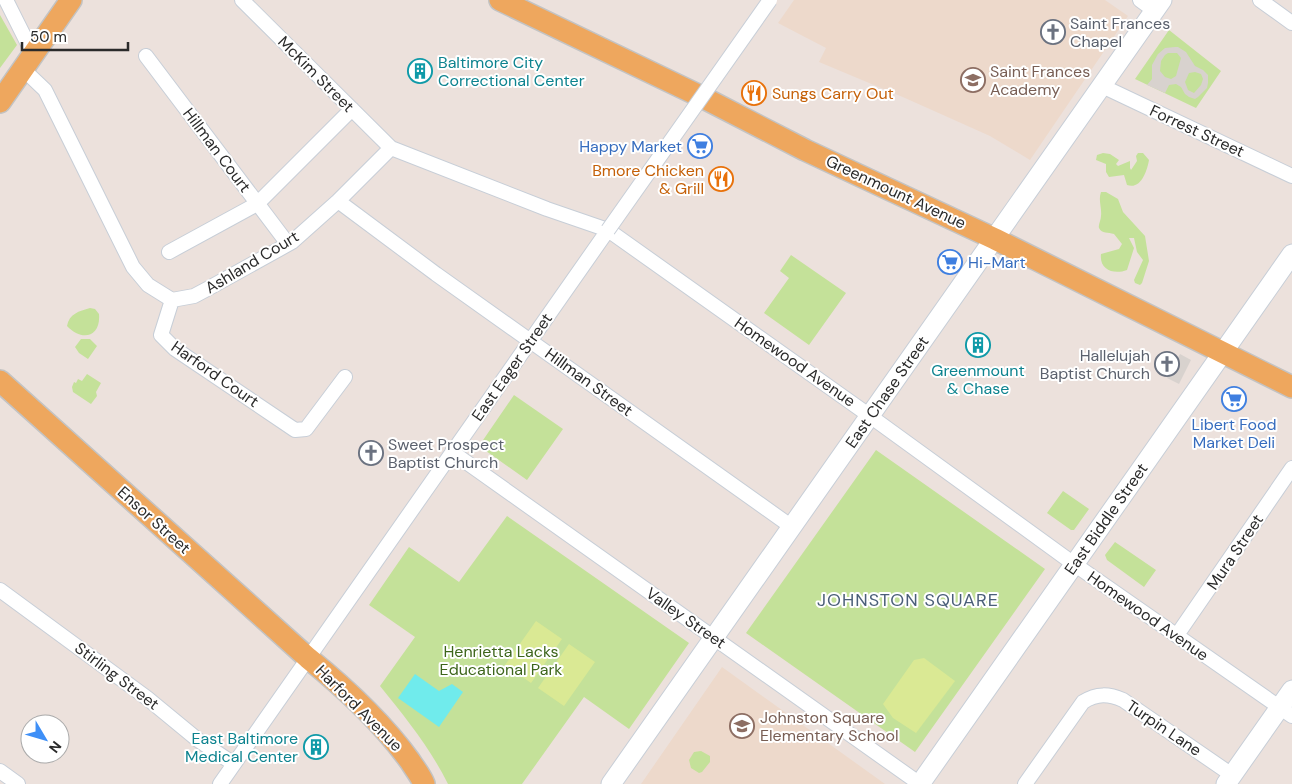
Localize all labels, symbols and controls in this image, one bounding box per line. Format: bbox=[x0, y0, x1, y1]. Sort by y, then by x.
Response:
place label: Saint Frances Chapel bbox=[1070, 13, 1170, 52]
church icon: Saint Frances Chapel bbox=[1040, 19, 1066, 45]
scale bar bbox=[22, 20, 129, 52]
text: 50 m bbox=[30, 27, 67, 47]
street label: McKim Street bbox=[273, 31, 359, 117]
place label: Baltimore City Correctional Center bbox=[438, 52, 585, 91]
building icon: Baltimore City Correctional Center bbox=[407, 58, 433, 84]
place label: Saint Frances Academy bbox=[990, 61, 1090, 100]
school or university icon: Saint Frances Academy bbox=[960, 67, 986, 93]
restaurant icon: Sungs Carry Out bbox=[741, 80, 767, 106]
place label: Sungs Carry Out bbox=[772, 83, 894, 104]
street label: Forrest Street bbox=[1146, 100, 1248, 162]
street label: Hillman Court bbox=[178, 104, 256, 196]
supermarket icon: Happy Market bbox=[687, 133, 713, 159]
place label: Happy Market bbox=[579, 136, 682, 157]
street label: Greenmount Avenue bbox=[823, 150, 969, 234]
place label: Bmore Chicken & Grill bbox=[592, 160, 704, 199]
restaurant icon: Bmore Chicken & Grill bbox=[708, 166, 734, 192]
street label: Ashland Court bbox=[201, 226, 303, 298]
supermarket icon: Hi-Mart bbox=[937, 249, 963, 275]
place label: Hi-Mart bbox=[968, 252, 1026, 273]
street label: East Eager Street bbox=[467, 309, 557, 425]
street label: Homewood Avenue bbox=[730, 312, 860, 412]
street label: East Chase Street bbox=[841, 332, 933, 452]
building icon: Greenmount & Chase bbox=[965, 332, 991, 358]
street label: Harford Court bbox=[167, 336, 263, 412]
street label: Hillman Street bbox=[541, 343, 637, 421]
place label: Hallelujah Baptist Church bbox=[1040, 345, 1150, 384]
church icon: Hallelujah Baptist Church bbox=[1154, 351, 1180, 377]
place label: Greenmount & Chase bbox=[931, 360, 1025, 399]
supermarket icon: Libert Food Market Deli bbox=[1221, 386, 1247, 412]
place label: Libert Food Market Deli bbox=[1191, 414, 1277, 453]
place label: Sweet Prospect Baptist Church bbox=[388, 434, 504, 473]
church icon: Sweet Prospect Baptist Church bbox=[358, 440, 384, 466]
street label: East Biddle Street bbox=[1060, 459, 1152, 579]
street label: Ensor Street bbox=[113, 482, 195, 558]
street label: Mura Street bbox=[1202, 510, 1268, 594]
street label: Homewood Avenue bbox=[1083, 566, 1213, 666]
street label: Valley Street bbox=[642, 583, 730, 653]
district label: JOHNSTON SQUARE bbox=[817, 588, 999, 612]
street label: Stirling Street bbox=[71, 637, 163, 715]
park label: Henrietta Lacks Educational Park bbox=[440, 641, 562, 680]
street label: Harford Avenue bbox=[311, 660, 407, 756]
street label: Turpin Lane bbox=[1122, 695, 1206, 761]
place label: Johnston Square Elementary School bbox=[760, 707, 898, 746]
school or university icon: Johnston Square Elementary School bbox=[729, 713, 755, 739]
north arrow bbox=[20, 714, 70, 764]
place label: East Baltimore Medical Center bbox=[185, 728, 298, 767]
building icon: East Baltimore Medical Center bbox=[303, 734, 329, 760]
text: N bbox=[45, 737, 65, 757]

